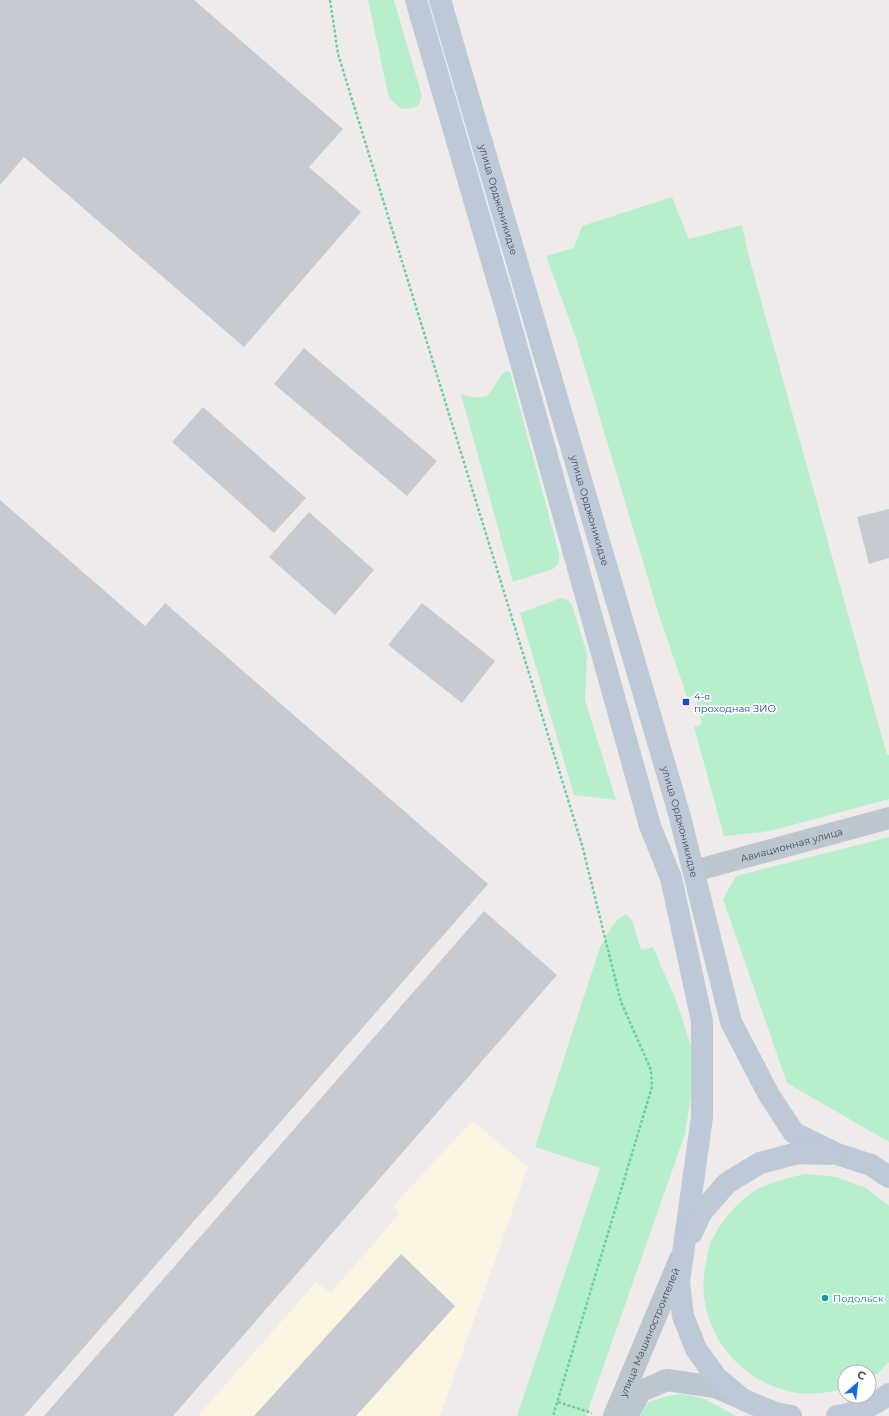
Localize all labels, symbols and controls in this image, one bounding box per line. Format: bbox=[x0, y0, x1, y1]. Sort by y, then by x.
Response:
street label: улица Орджоникидзе bbox=[475, 142, 521, 257]
street label: улица Орджоникидзе bbox=[567, 453, 612, 567]
place label: 4-я проходная ЗИО bbox=[694, 690, 776, 715]
marker: 4-я проходная ЗИО bbox=[681, 697, 691, 707]
street label: улица Орджоникидзе bbox=[658, 764, 701, 879]
street label: Авиационная улица bbox=[739, 825, 844, 865]
street label: улица Машиностроителей bbox=[616, 1266, 683, 1400]
place label: Подольск bbox=[833, 1292, 884, 1305]
marker: Подольск bbox=[820, 1293, 830, 1303]
north arrow bbox=[837, 1364, 877, 1404]
text: С bbox=[855, 1367, 869, 1383]

